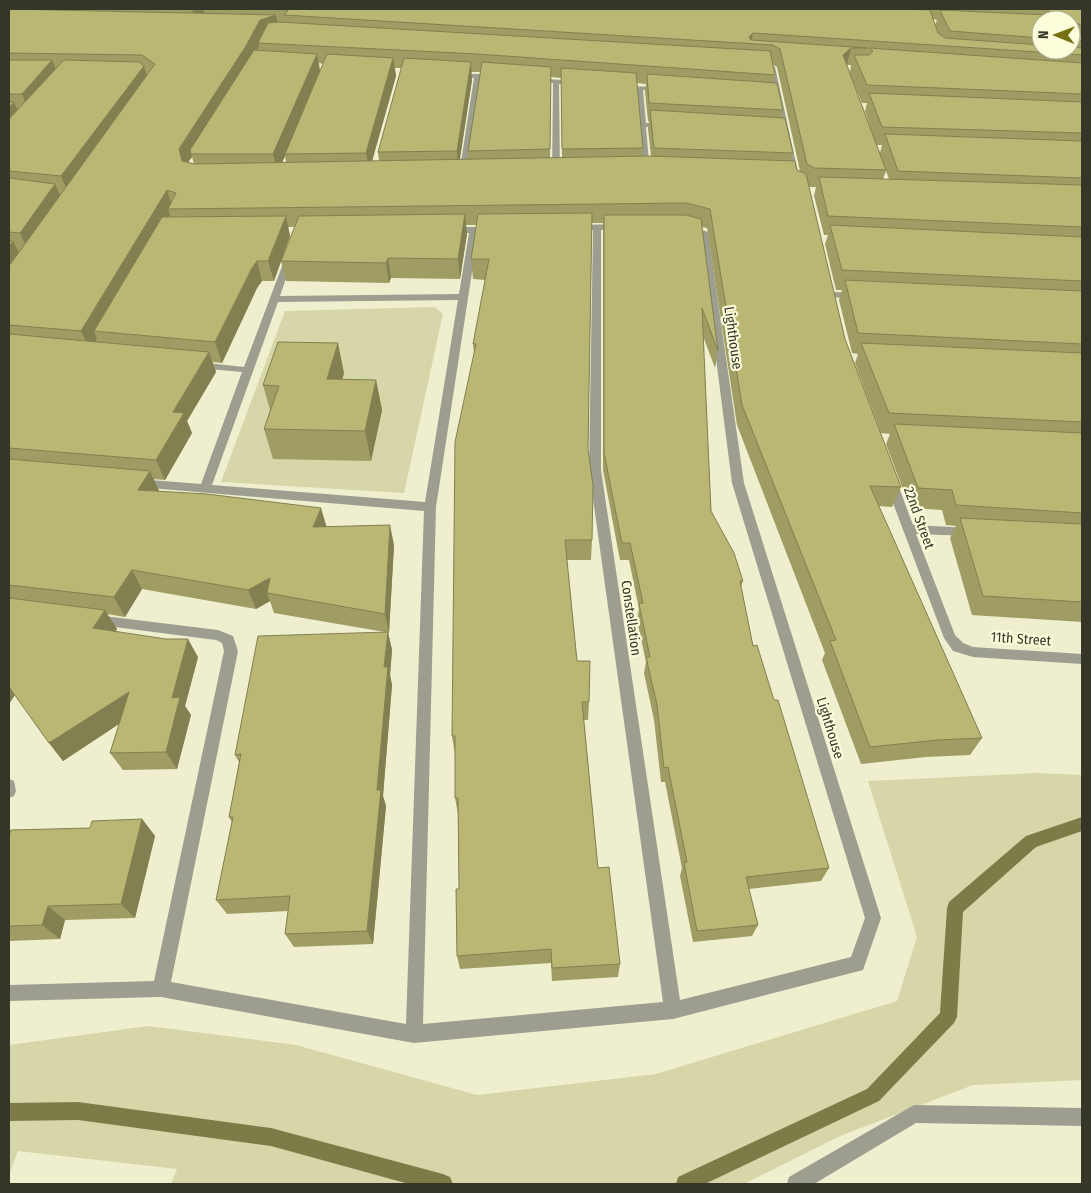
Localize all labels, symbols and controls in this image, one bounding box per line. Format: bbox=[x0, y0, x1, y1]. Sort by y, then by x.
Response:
north arrow bbox=[1031, 10, 1081, 60]
text: N bbox=[1035, 30, 1052, 39]
street label: Lighthouse bbox=[720, 306, 746, 371]
street label: 22nd Street bbox=[900, 485, 938, 552]
street label: Constellation bbox=[617, 579, 645, 657]
street label: 11th Street bbox=[990, 628, 1052, 650]
street label: Lighthouse bbox=[813, 695, 847, 761]

